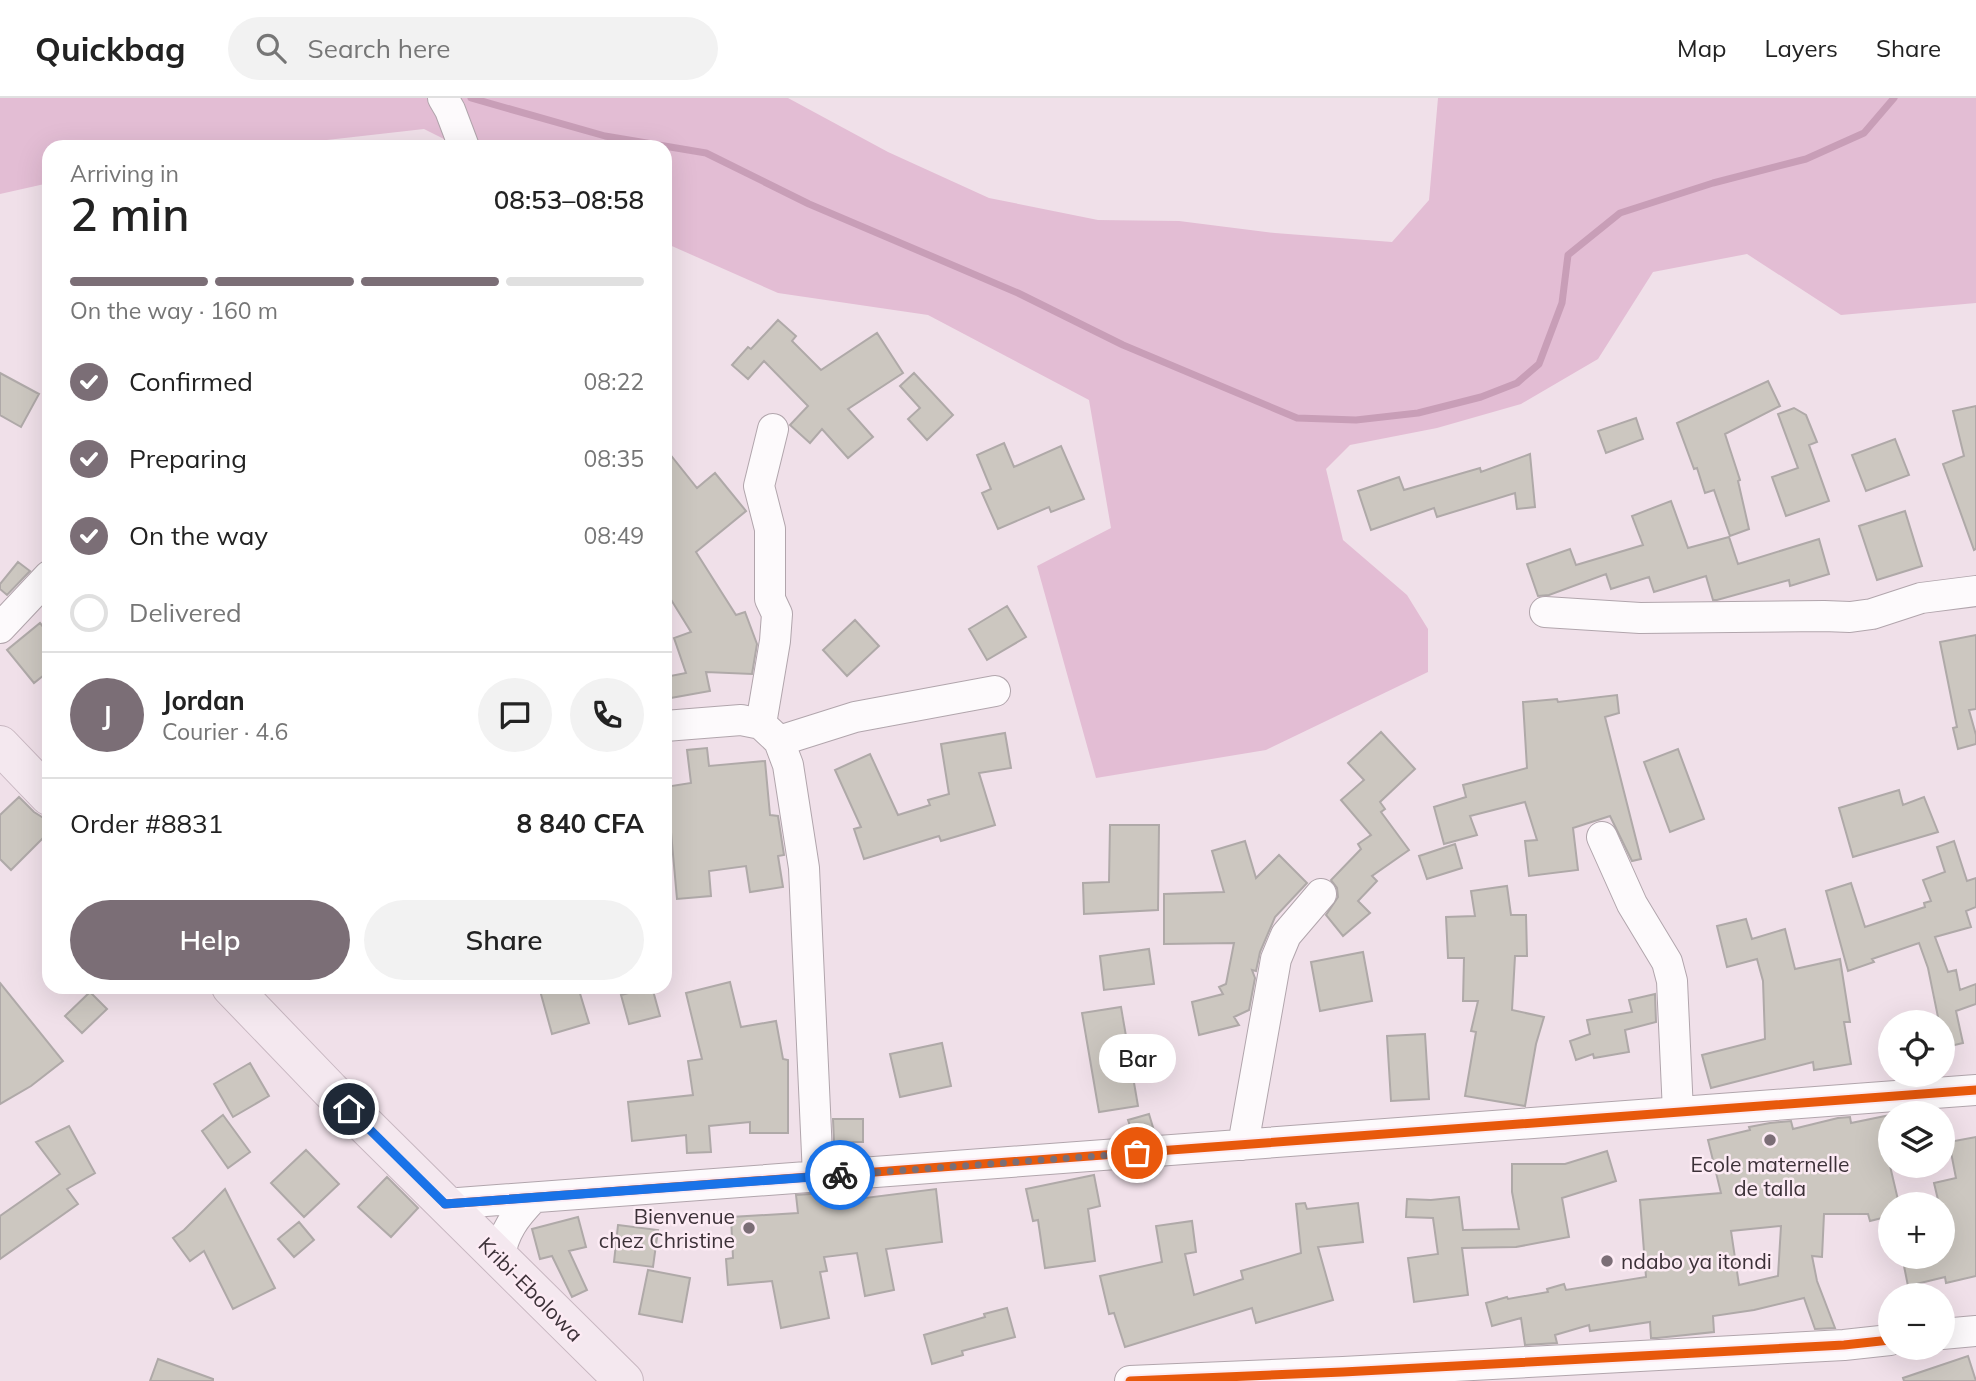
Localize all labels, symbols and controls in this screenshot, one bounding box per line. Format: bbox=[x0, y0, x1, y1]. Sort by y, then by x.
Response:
search box bbox=[228, 17, 718, 80]
text: Quickbag bbox=[35, 28, 186, 69]
icon: search bbox=[252, 29, 290, 67]
text: Search here bbox=[308, 32, 450, 65]
text: Map bbox=[1677, 33, 1726, 63]
text: Layers bbox=[1764, 33, 1838, 63]
text: Share bbox=[1876, 33, 1941, 63]
text: Arriving in bbox=[70, 159, 179, 188]
text: 08:53–08:58 bbox=[494, 183, 644, 216]
text: 2 min bbox=[70, 185, 189, 243]
text: On the way · 160 m bbox=[70, 296, 278, 325]
icon: check bbox=[70, 363, 108, 401]
text: Confirmed bbox=[129, 365, 253, 398]
text: 08:22 bbox=[584, 367, 644, 396]
icon: check bbox=[70, 440, 108, 478]
text: Preparing bbox=[129, 442, 247, 475]
text: 08:35 bbox=[584, 444, 644, 473]
icon: check bbox=[70, 517, 108, 555]
text: On the way bbox=[129, 519, 268, 552]
text: 08:49 bbox=[584, 521, 644, 550]
text: Delivered bbox=[129, 596, 242, 629]
button: chat bbox=[478, 678, 552, 752]
button: phone bbox=[570, 678, 644, 752]
text: Jordan bbox=[162, 684, 245, 717]
text: J bbox=[102, 699, 112, 732]
text: Courier · 4.6 bbox=[162, 717, 288, 746]
text: Order #8831 bbox=[70, 807, 223, 840]
text: 8 840 CFA bbox=[517, 807, 644, 840]
button: Help bbox=[70, 900, 350, 980]
button: Share bbox=[364, 900, 644, 980]
map controls bbox=[1878, 1010, 1955, 1360]
button: locate bbox=[1878, 1010, 1955, 1087]
callout: Bar bbox=[1098, 1034, 1176, 1083]
text: Bar bbox=[1118, 1044, 1157, 1073]
pin bbox=[319, 1079, 379, 1139]
icon: home bbox=[330, 1090, 368, 1128]
button: layers bbox=[1878, 1101, 1955, 1178]
pin bbox=[1107, 1123, 1167, 1183]
marker: Ecole maternelle de talla bbox=[1762, 1132, 1778, 1148]
icon: bag bbox=[1118, 1134, 1156, 1172]
courier bbox=[805, 1140, 875, 1210]
place label: Ecole maternelle de talla bbox=[1691, 1151, 1849, 1201]
icon: bike bbox=[821, 1156, 859, 1194]
button: + bbox=[1878, 1192, 1955, 1269]
place label: Bienvenue chez Christine bbox=[599, 1203, 735, 1253]
marker: Bienvenue chez Christine bbox=[741, 1220, 757, 1236]
street label: Kribi-Ebolowa bbox=[473, 1231, 589, 1347]
place label: ndabo ya itondi bbox=[1621, 1248, 1772, 1274]
marker: ndabo ya itondi bbox=[1599, 1253, 1615, 1269]
button: − bbox=[1878, 1283, 1955, 1360]

